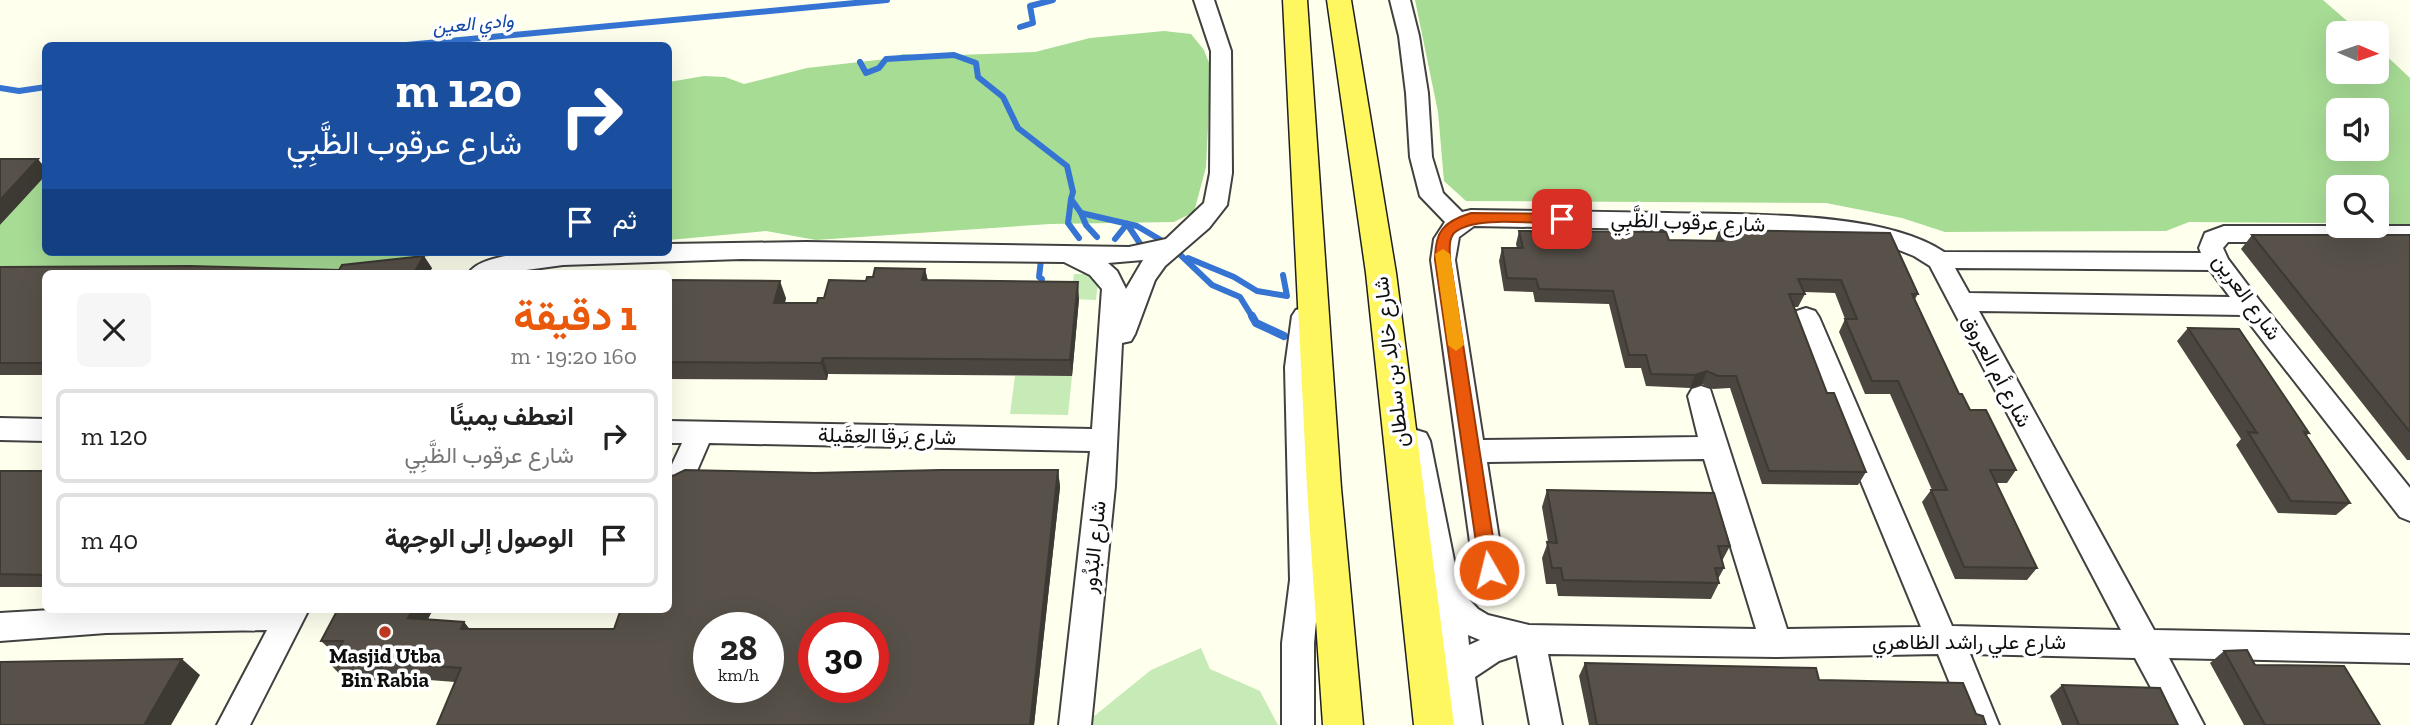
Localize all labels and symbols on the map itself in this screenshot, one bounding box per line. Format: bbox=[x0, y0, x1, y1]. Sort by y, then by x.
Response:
water label: وادي العين bbox=[431, 8, 516, 42]
north arrow bbox=[2326, 21, 2389, 84]
pin bbox=[1532, 189, 1592, 249]
street label: شارع عرقوب الظَّبِي bbox=[1610, 204, 1766, 242]
street label: شارع العرين bbox=[2206, 249, 2287, 346]
street label: شارع خالِد بن سلطان bbox=[1368, 275, 1415, 449]
street label: شارع أم العروق bbox=[1956, 310, 2038, 432]
street label: شارع بَرقا العِقَيلة bbox=[818, 422, 956, 451]
street label: شارع البُدُور bbox=[1076, 499, 1113, 596]
position arrow bbox=[1452, 533, 1526, 607]
speed limit sign: 30 bbox=[798, 612, 889, 703]
marker: Masjid Utba Bin Rabia bbox=[377, 624, 393, 640]
street label: شارع علي راشد الظاهري bbox=[1872, 629, 2066, 659]
place label: Masjid Utba Bin Rabia bbox=[329, 643, 441, 692]

